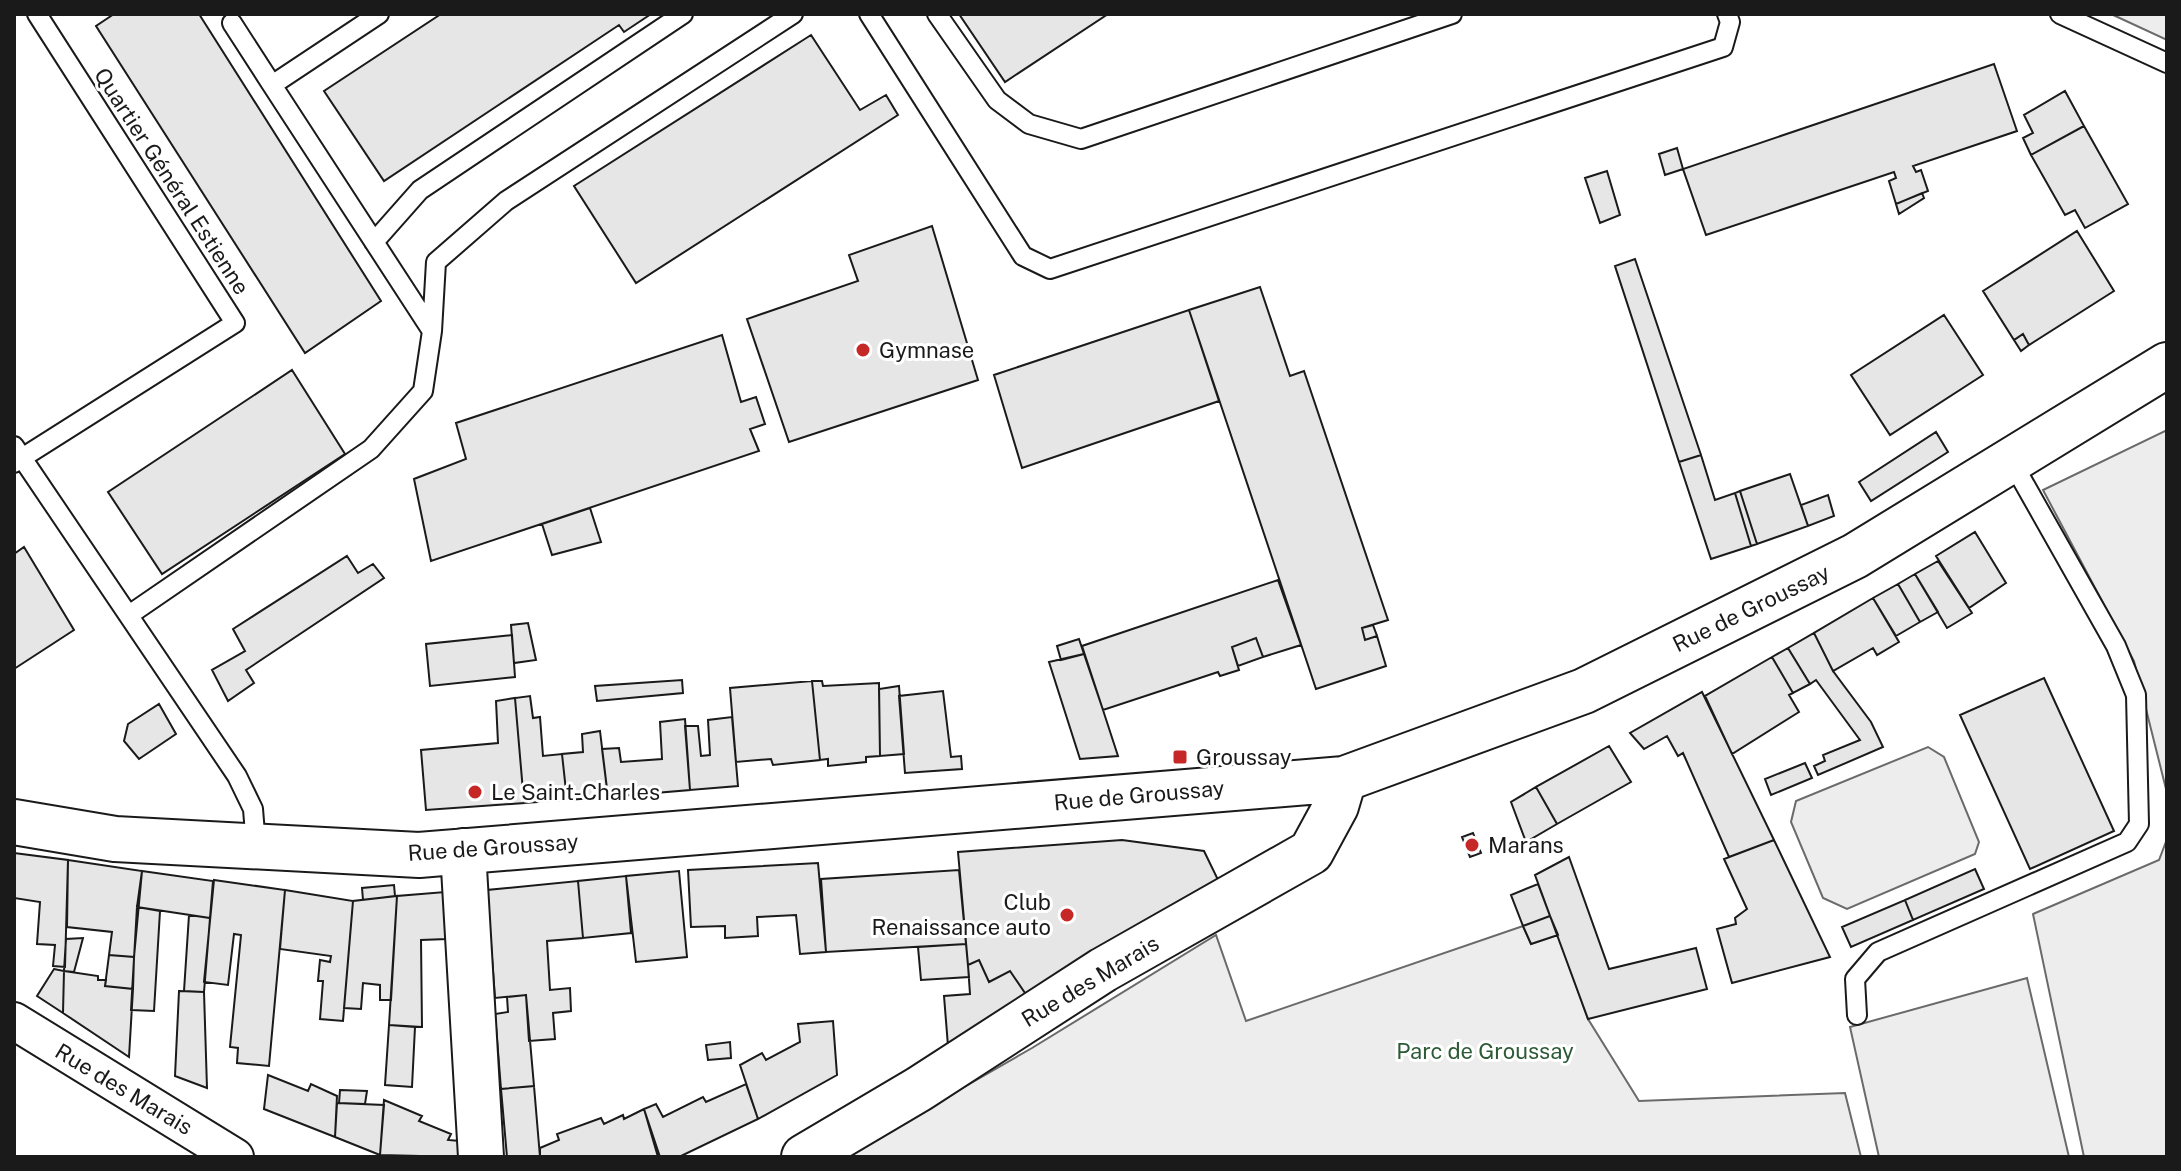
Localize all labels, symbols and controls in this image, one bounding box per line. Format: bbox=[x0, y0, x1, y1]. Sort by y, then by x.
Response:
street label: Quartier Général Estienne bbox=[89, 63, 255, 299]
place label: Gymnase bbox=[879, 337, 974, 363]
marker: Gymnase bbox=[854, 341, 872, 359]
street label: Rue de Groussay bbox=[1668, 559, 1834, 657]
place label: Groussay bbox=[1196, 744, 1292, 770]
marker: Groussay bbox=[1171, 748, 1189, 766]
street label: Rue de Groussay bbox=[1053, 775, 1226, 815]
place label: Le Saint-Charles bbox=[491, 779, 660, 805]
marker: Le Saint-Charles bbox=[466, 783, 484, 801]
street label: Rue de Groussay bbox=[407, 828, 580, 866]
place label: Marans bbox=[1488, 832, 1564, 858]
marker: Marans bbox=[1463, 836, 1481, 854]
place label: Club Renaissance auto bbox=[871, 889, 1051, 940]
marker: Club Renaissance auto bbox=[1058, 906, 1076, 924]
street label: Rue des Marais bbox=[1017, 930, 1163, 1032]
street label: Rue des Marais bbox=[51, 1038, 197, 1140]
park label: Parc de Groussay bbox=[1396, 1038, 1574, 1064]

